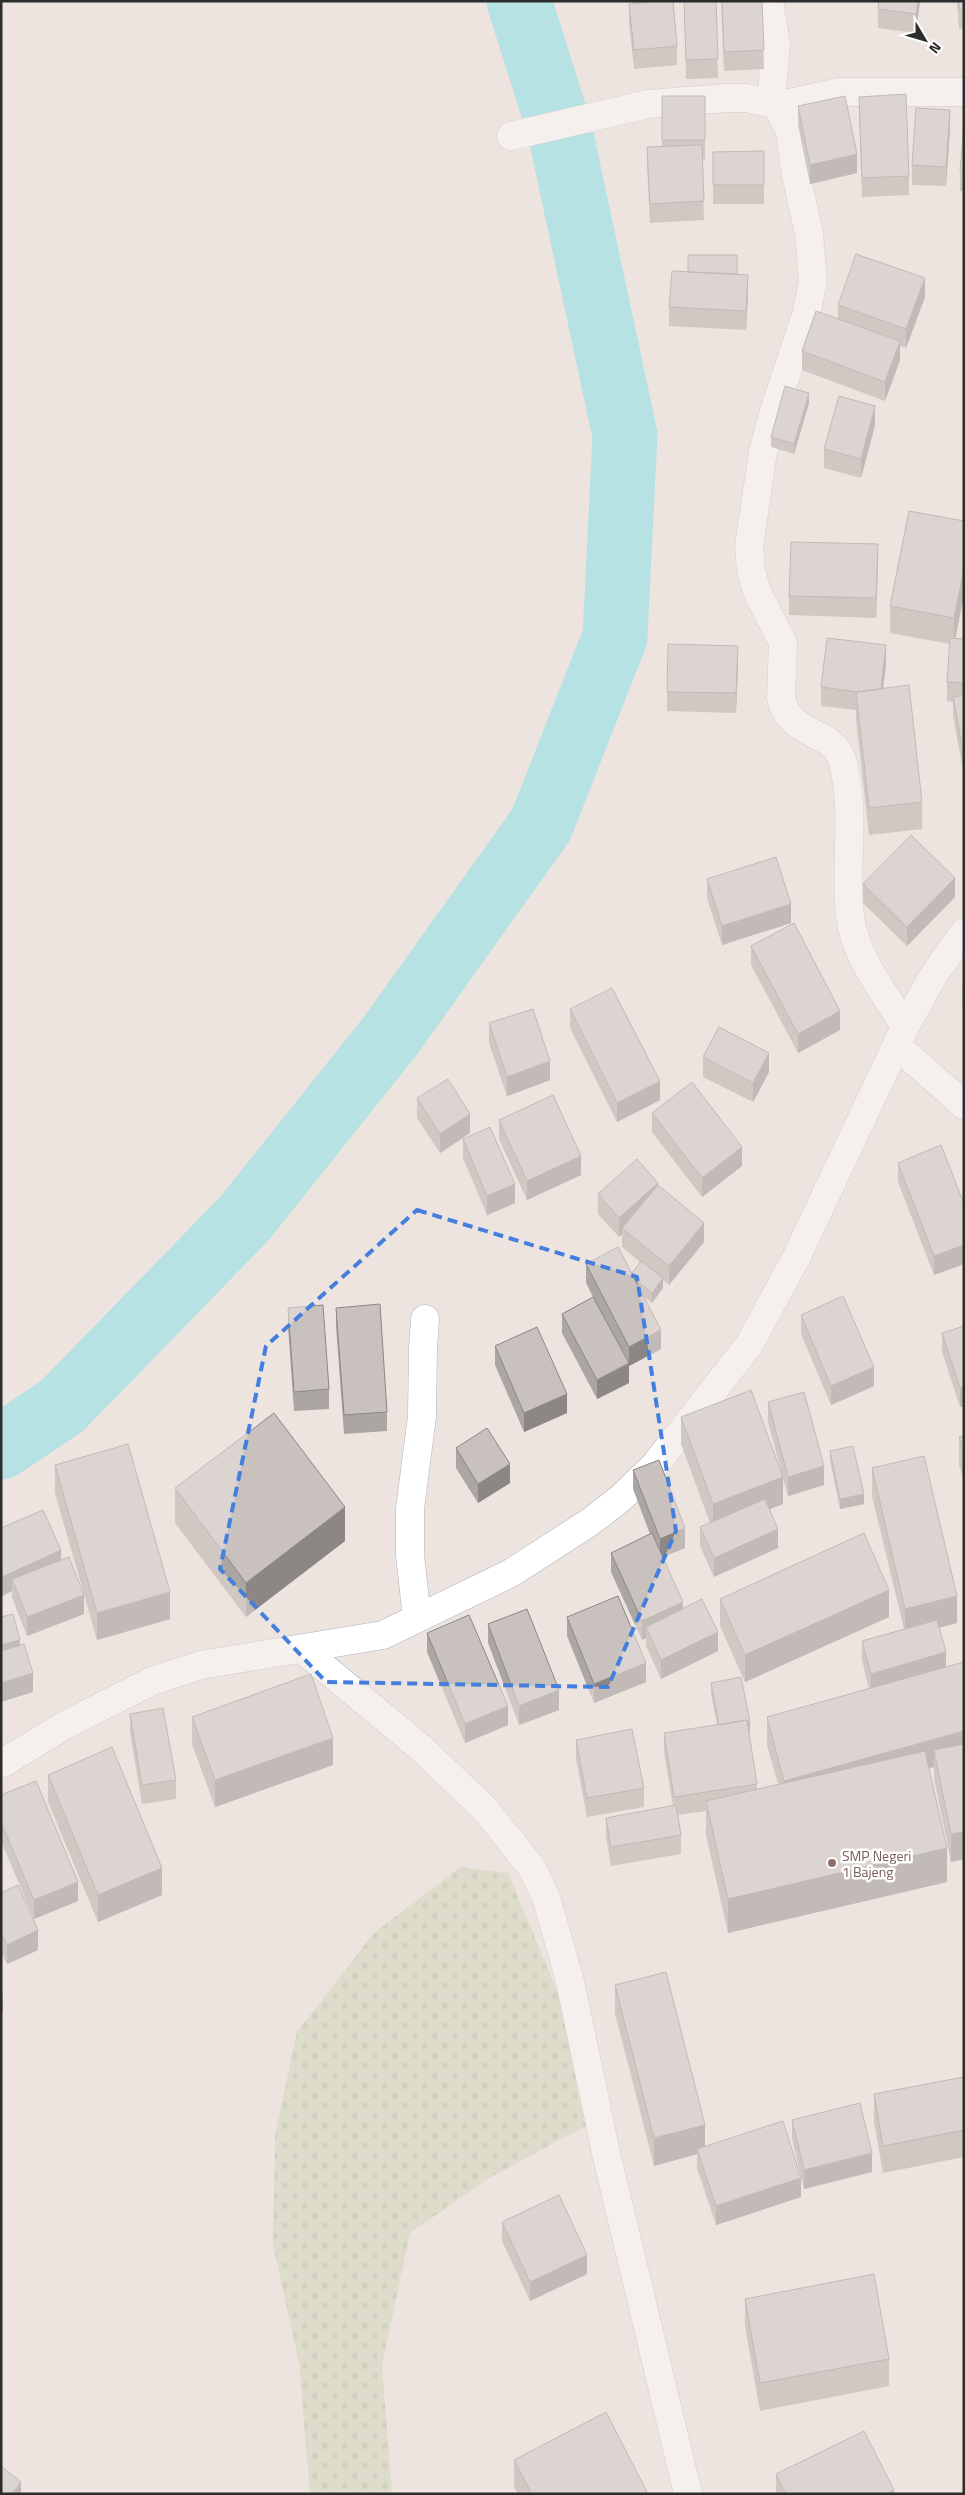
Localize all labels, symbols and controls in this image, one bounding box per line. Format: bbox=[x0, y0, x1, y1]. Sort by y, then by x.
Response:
north arrow bbox=[900, 15, 950, 65]
text: N bbox=[924, 38, 947, 59]
place label: SMP Negeri 1 Bajeng bbox=[842, 1845, 911, 1882]
marker: SMP Negeri 1 Bajeng bbox=[826, 1857, 838, 1869]

